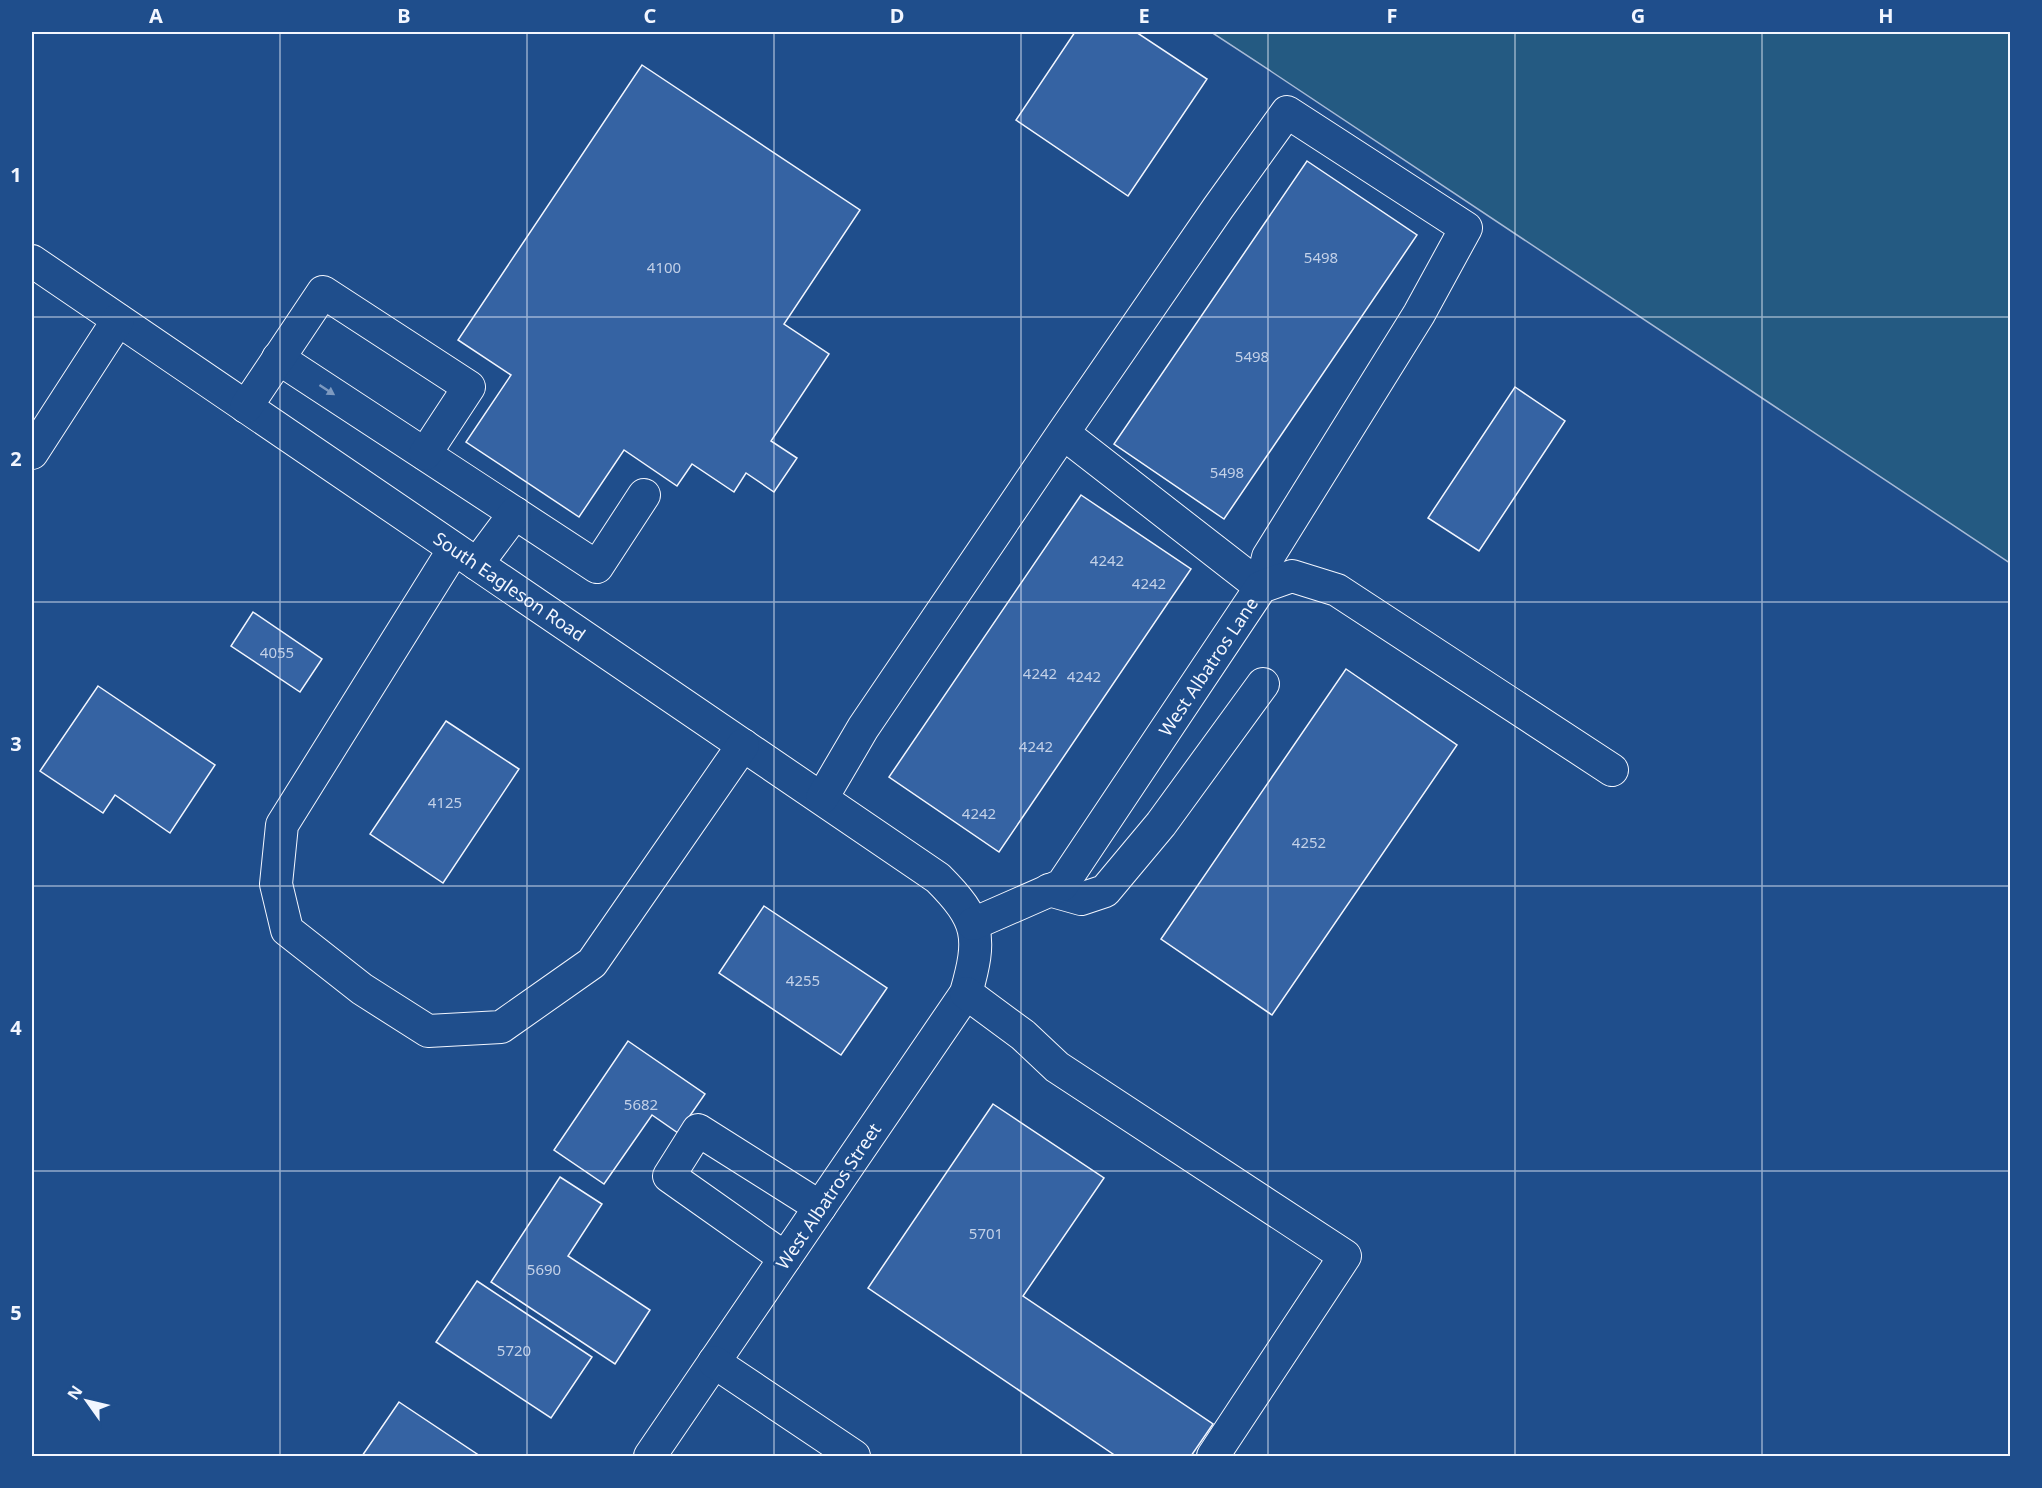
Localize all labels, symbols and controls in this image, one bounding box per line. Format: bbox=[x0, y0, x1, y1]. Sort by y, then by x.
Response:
text: A bbox=[149, 2, 163, 29]
text: B bbox=[397, 2, 411, 29]
text: C bbox=[644, 2, 657, 29]
text: D bbox=[890, 2, 904, 29]
text: E bbox=[1138, 2, 1150, 29]
text: F bbox=[1387, 2, 1397, 29]
text: G bbox=[1631, 2, 1645, 29]
text: H bbox=[1878, 2, 1894, 29]
text: 1 bbox=[10, 161, 22, 188]
house number: 5498 bbox=[1304, 247, 1338, 267]
house number: 4100 bbox=[647, 257, 681, 277]
house number: 5498 bbox=[1235, 346, 1269, 366]
one-way arrow bbox=[319, 385, 335, 396]
text: 2 bbox=[10, 445, 22, 472]
house number: 5498 bbox=[1210, 462, 1244, 482]
street label: South Eagleson Road bbox=[429, 526, 590, 647]
house number: 4242 bbox=[1090, 550, 1124, 570]
house number: 4242 bbox=[1132, 573, 1166, 593]
street label: West Albatros Lane bbox=[1153, 592, 1263, 741]
house number: 4055 bbox=[260, 642, 294, 662]
house number: 4242 bbox=[1023, 663, 1057, 683]
house number: 4242 bbox=[1067, 666, 1101, 686]
text: 3 bbox=[10, 730, 22, 757]
house number: 4242 bbox=[1019, 736, 1053, 756]
house number: 4125 bbox=[428, 792, 462, 812]
house number: 4242 bbox=[962, 803, 996, 823]
house number: 4252 bbox=[1292, 832, 1326, 852]
house number: 4255 bbox=[786, 970, 820, 990]
text: 4 bbox=[10, 1014, 22, 1041]
house number: 5682 bbox=[624, 1094, 658, 1114]
street label: West Albatros Street bbox=[770, 1118, 886, 1274]
house number: 5701 bbox=[969, 1223, 1003, 1243]
house number: 5690 bbox=[527, 1259, 561, 1279]
text: 5 bbox=[10, 1299, 22, 1326]
house number: 5720 bbox=[497, 1340, 531, 1360]
north arrow bbox=[57, 1371, 117, 1431]
text: N bbox=[62, 1381, 87, 1404]

